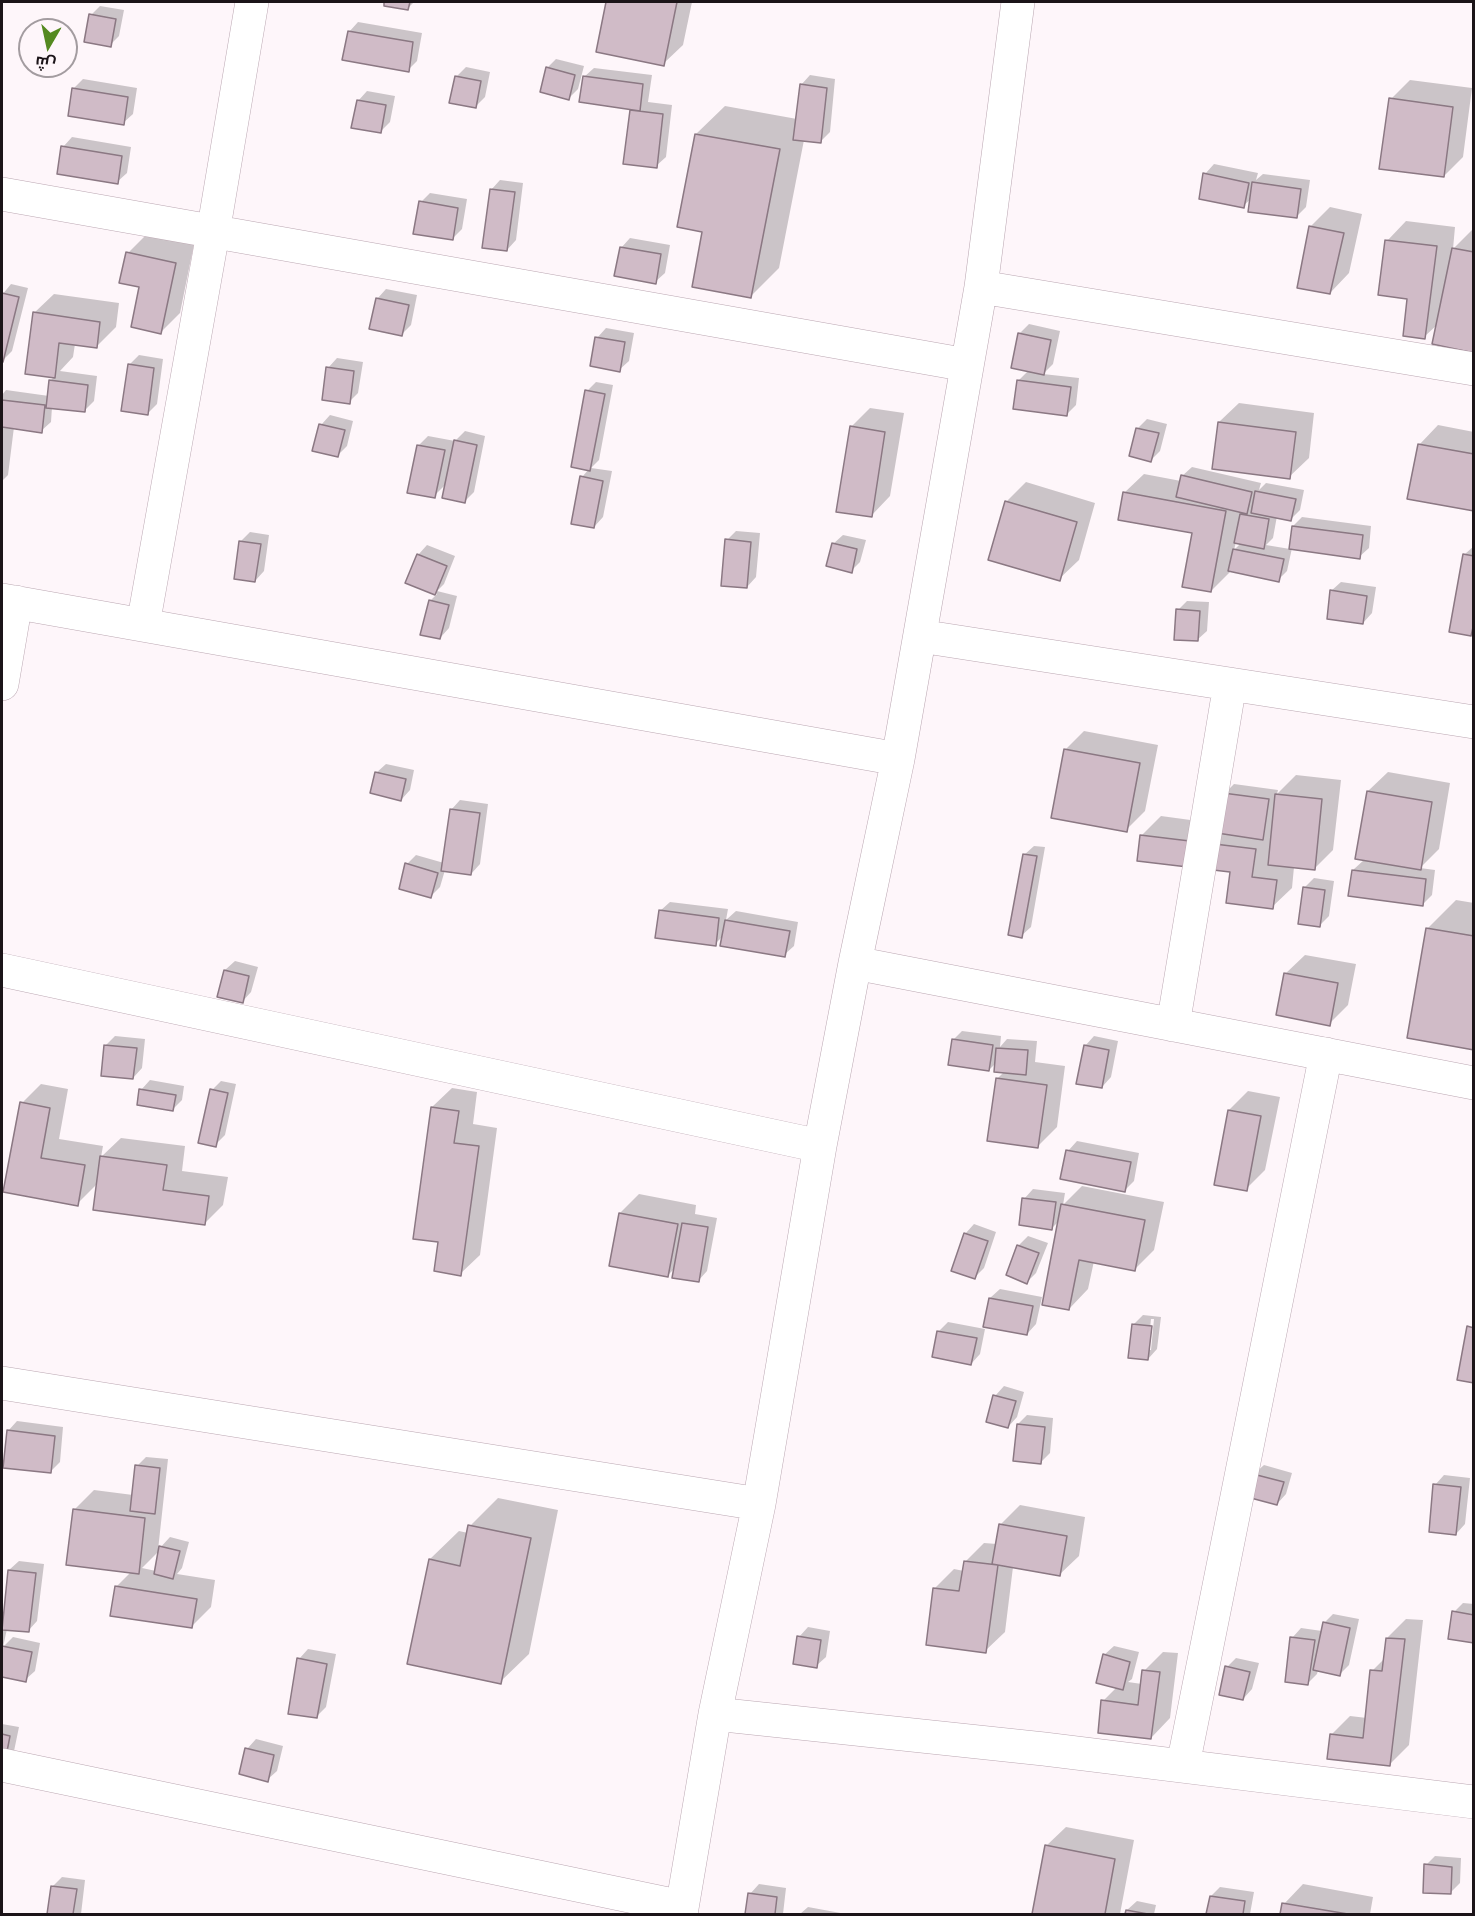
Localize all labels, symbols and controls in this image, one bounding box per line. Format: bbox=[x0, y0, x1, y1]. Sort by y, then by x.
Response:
north arrow bbox=[18, 18, 78, 78]
text: ش bbox=[34, 53, 57, 74]

